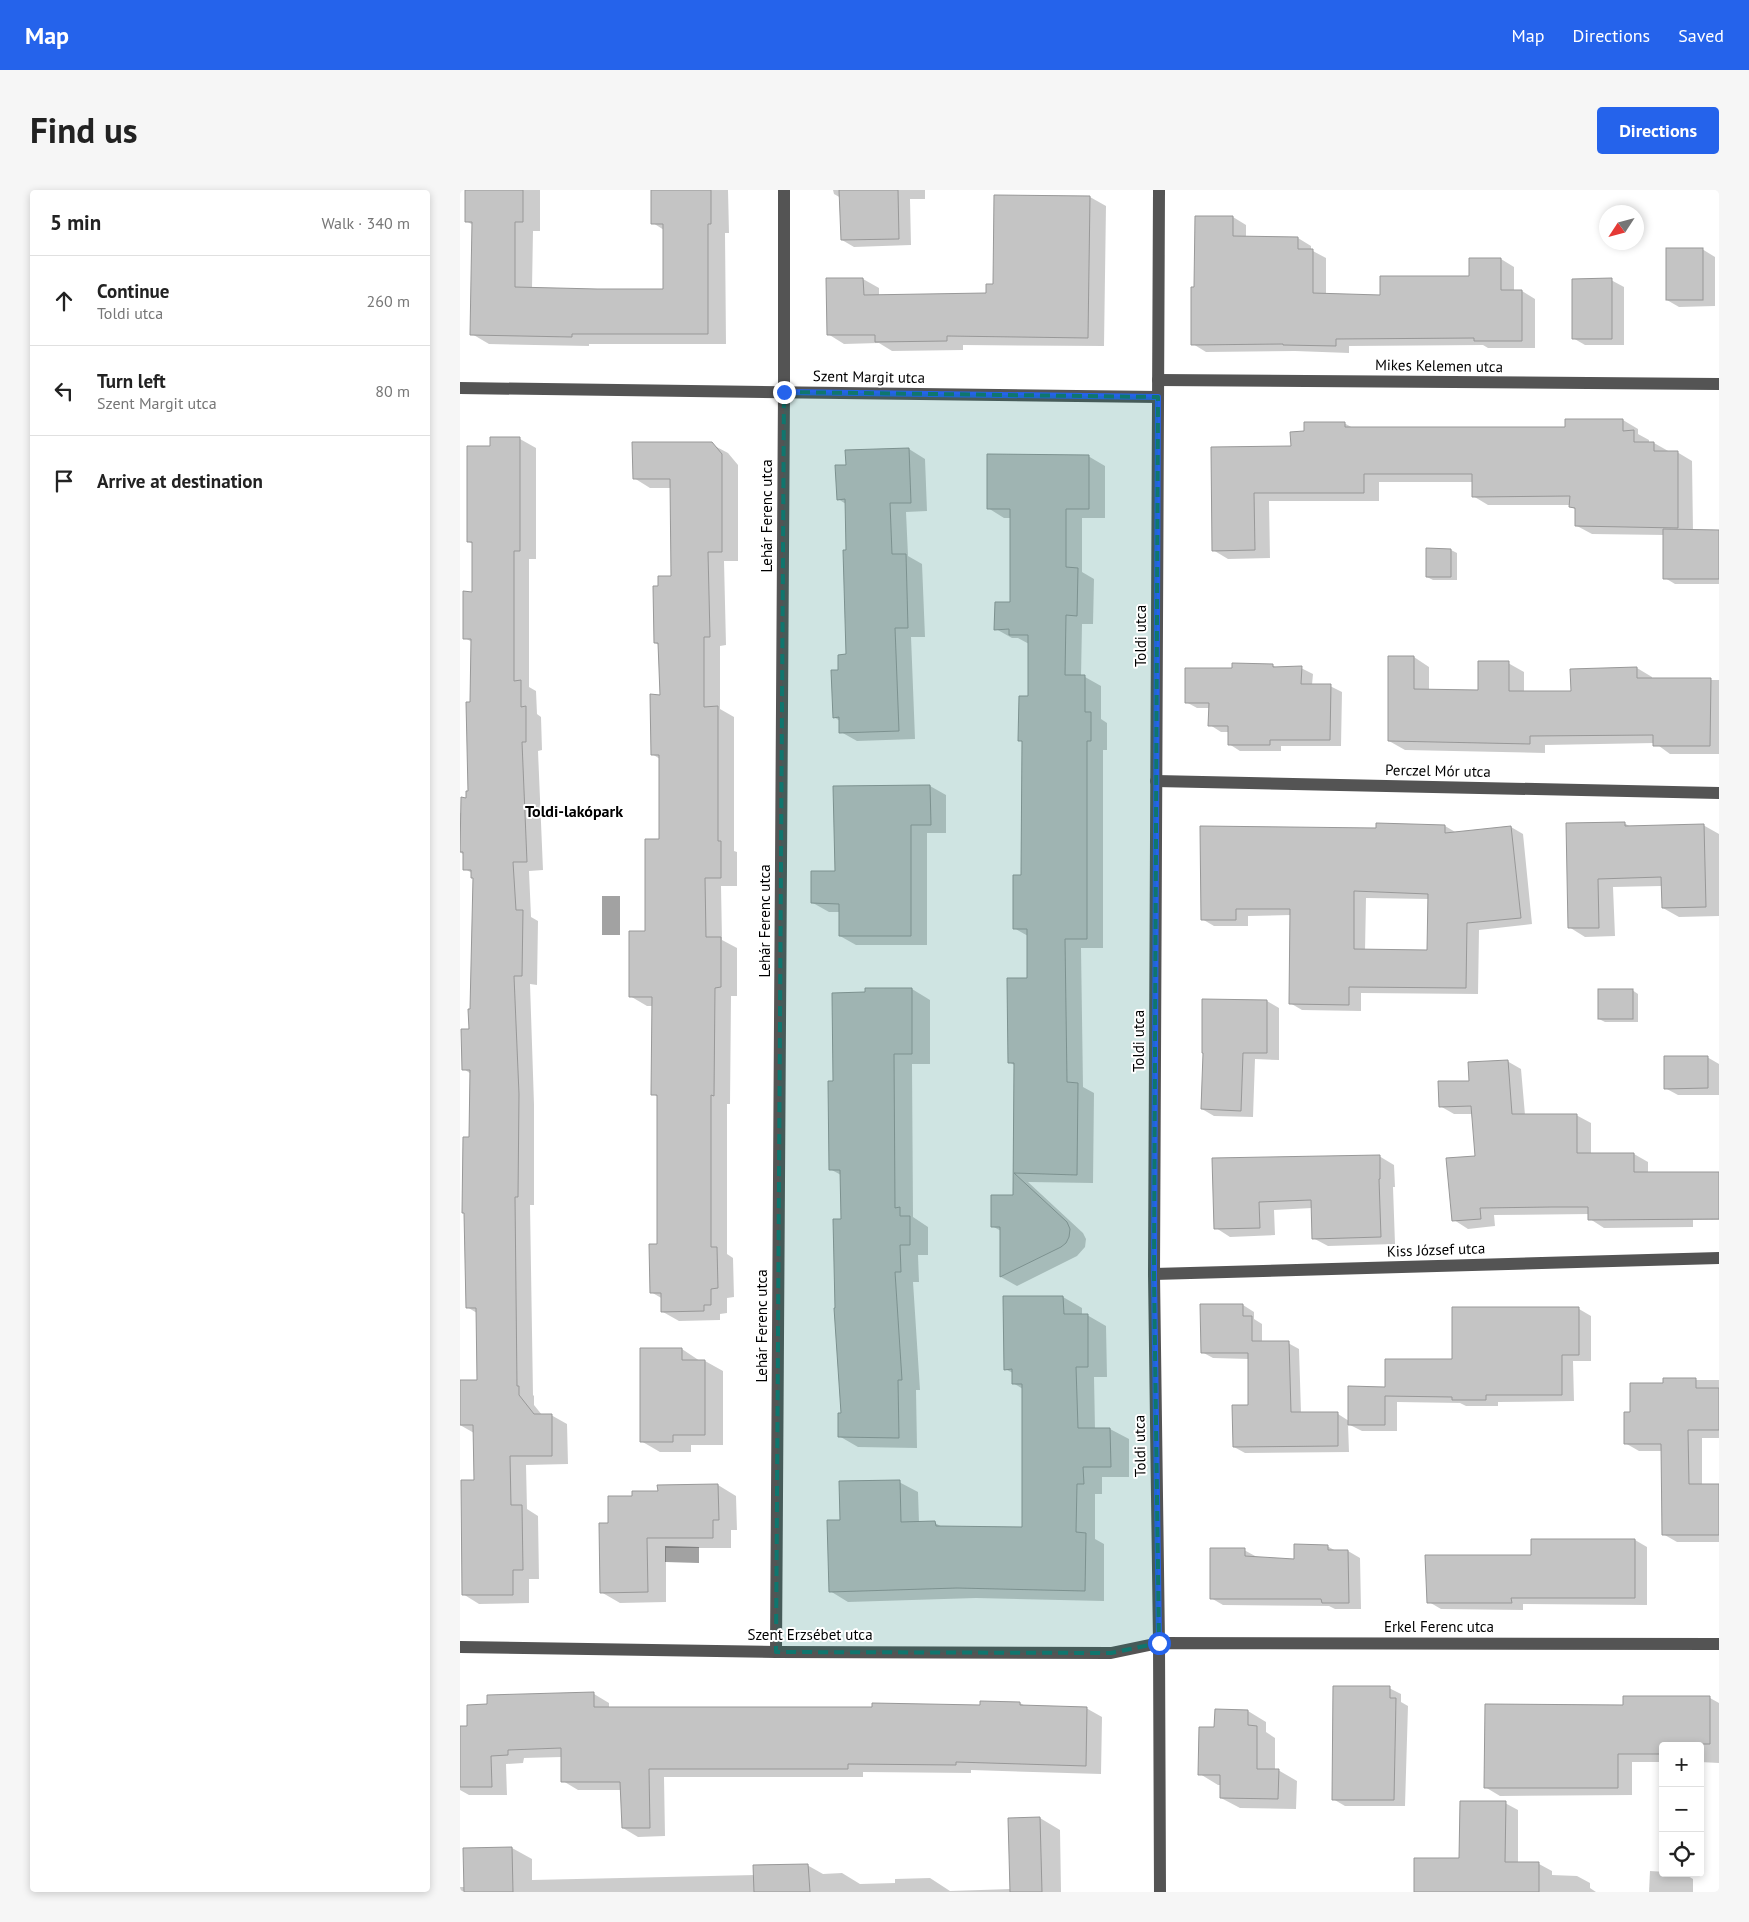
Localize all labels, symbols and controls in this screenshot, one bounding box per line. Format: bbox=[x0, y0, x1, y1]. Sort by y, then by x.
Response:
text: Map bbox=[25, 20, 69, 51]
text: Map bbox=[1512, 24, 1544, 47]
text: Directions bbox=[1572, 24, 1650, 47]
text: Saved bbox=[1678, 24, 1724, 47]
text: Find us bbox=[30, 107, 138, 153]
button: Directions bbox=[1597, 107, 1719, 154]
north arrow bbox=[1599, 205, 1644, 250]
text: 5 min bbox=[50, 209, 101, 236]
text: Walk · 340 m bbox=[321, 213, 410, 233]
text: Continue bbox=[97, 279, 169, 303]
icon: ahead bbox=[50, 287, 78, 315]
text: 260 m bbox=[367, 291, 410, 311]
text: Toldi utca bbox=[97, 303, 163, 323]
street label: Mikes Kelemen utca bbox=[1375, 355, 1503, 376]
street label: Szent Margit utca bbox=[813, 366, 925, 387]
text: Turn left bbox=[97, 369, 166, 393]
icon: left bbox=[50, 377, 78, 405]
text: 80 m bbox=[375, 381, 410, 401]
route end bbox=[773, 381, 796, 404]
text: Szent Margit utca bbox=[97, 393, 217, 413]
street label: Lehár Ferenc utca bbox=[757, 459, 776, 573]
icon: arrive bbox=[50, 467, 78, 495]
text: Arrive at destination bbox=[97, 469, 263, 493]
street label: Toldi utca bbox=[1131, 605, 1150, 667]
street label: Perczel Mór utca bbox=[1385, 760, 1491, 781]
district label: Toldi-lakópark bbox=[525, 801, 623, 821]
street label: Lehár Ferenc utca bbox=[755, 864, 774, 978]
street label: Toldi utca bbox=[1129, 1010, 1148, 1072]
street label: Kiss József utca bbox=[1386, 1238, 1486, 1261]
street label: Lehár Ferenc utca bbox=[752, 1269, 771, 1383]
street label: Toldi utca bbox=[1129, 1415, 1150, 1477]
street label: Erkel Ferenc utca bbox=[1384, 1617, 1494, 1636]
street label: Szent Erzsébet utca bbox=[747, 1625, 873, 1644]
route start bbox=[1148, 1632, 1171, 1655]
map controls bbox=[1659, 1742, 1704, 1877]
button: + bbox=[1659, 1742, 1704, 1787]
button: − bbox=[1659, 1787, 1704, 1832]
button: locate bbox=[1659, 1832, 1704, 1877]

